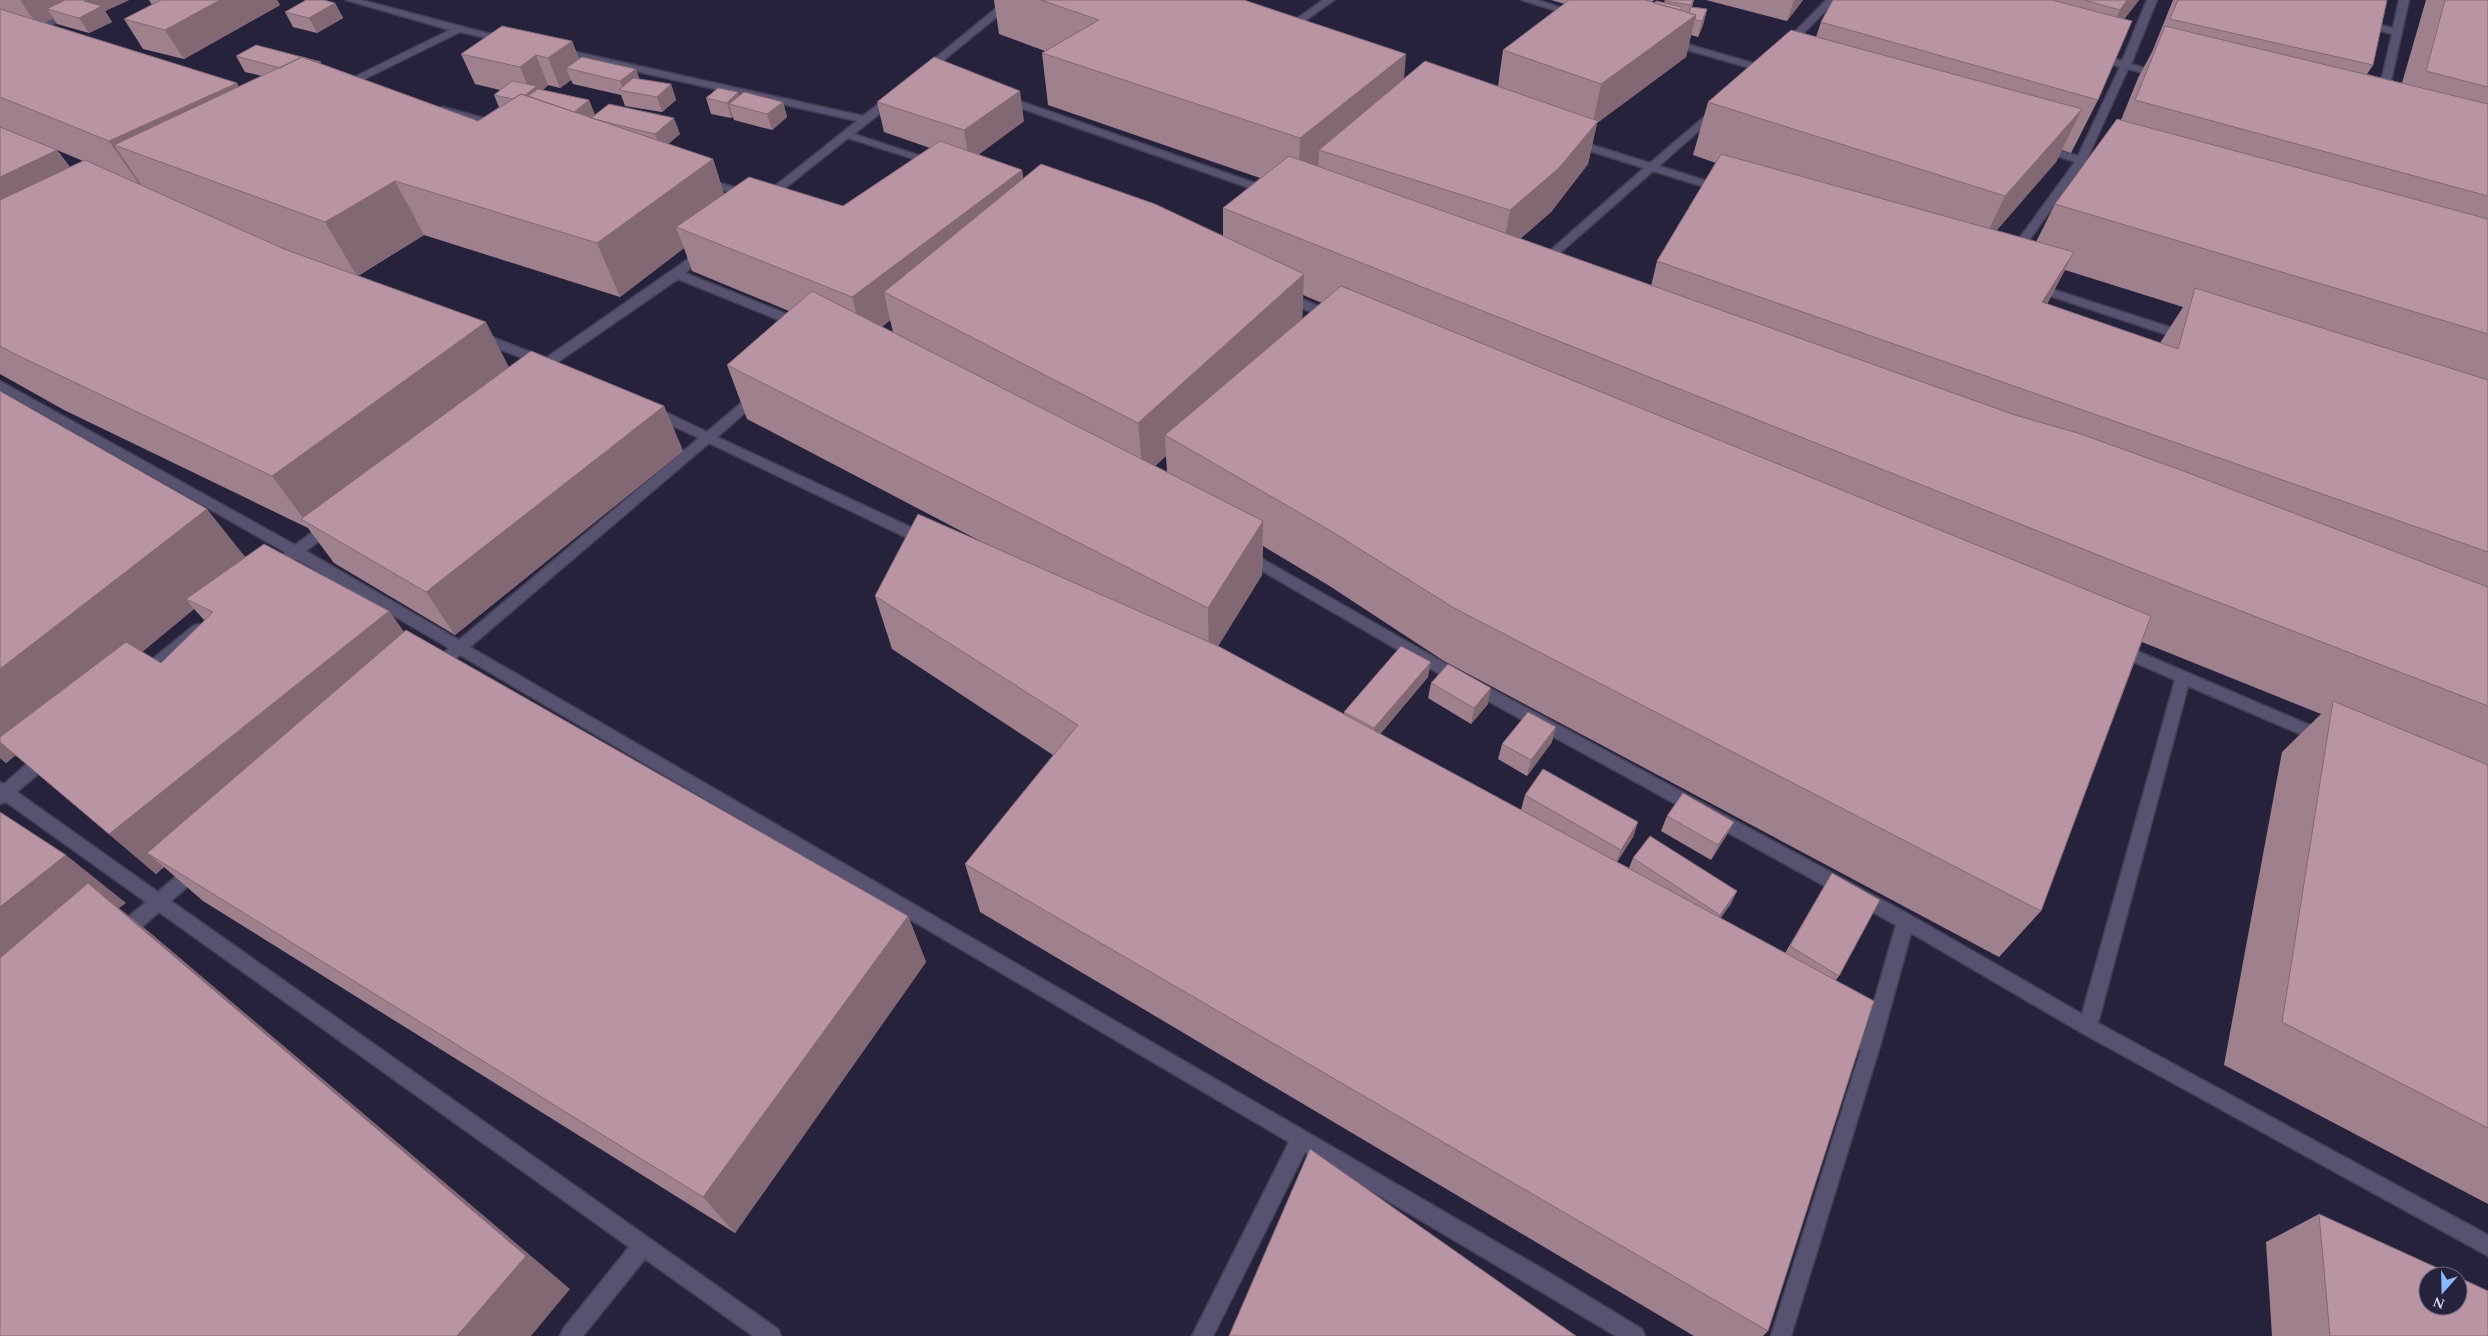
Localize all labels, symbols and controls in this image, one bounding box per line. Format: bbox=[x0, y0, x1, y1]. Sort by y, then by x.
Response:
north arrow bbox=[2418, 1266, 2468, 1316]
text: N bbox=[2430, 1291, 2448, 1315]

